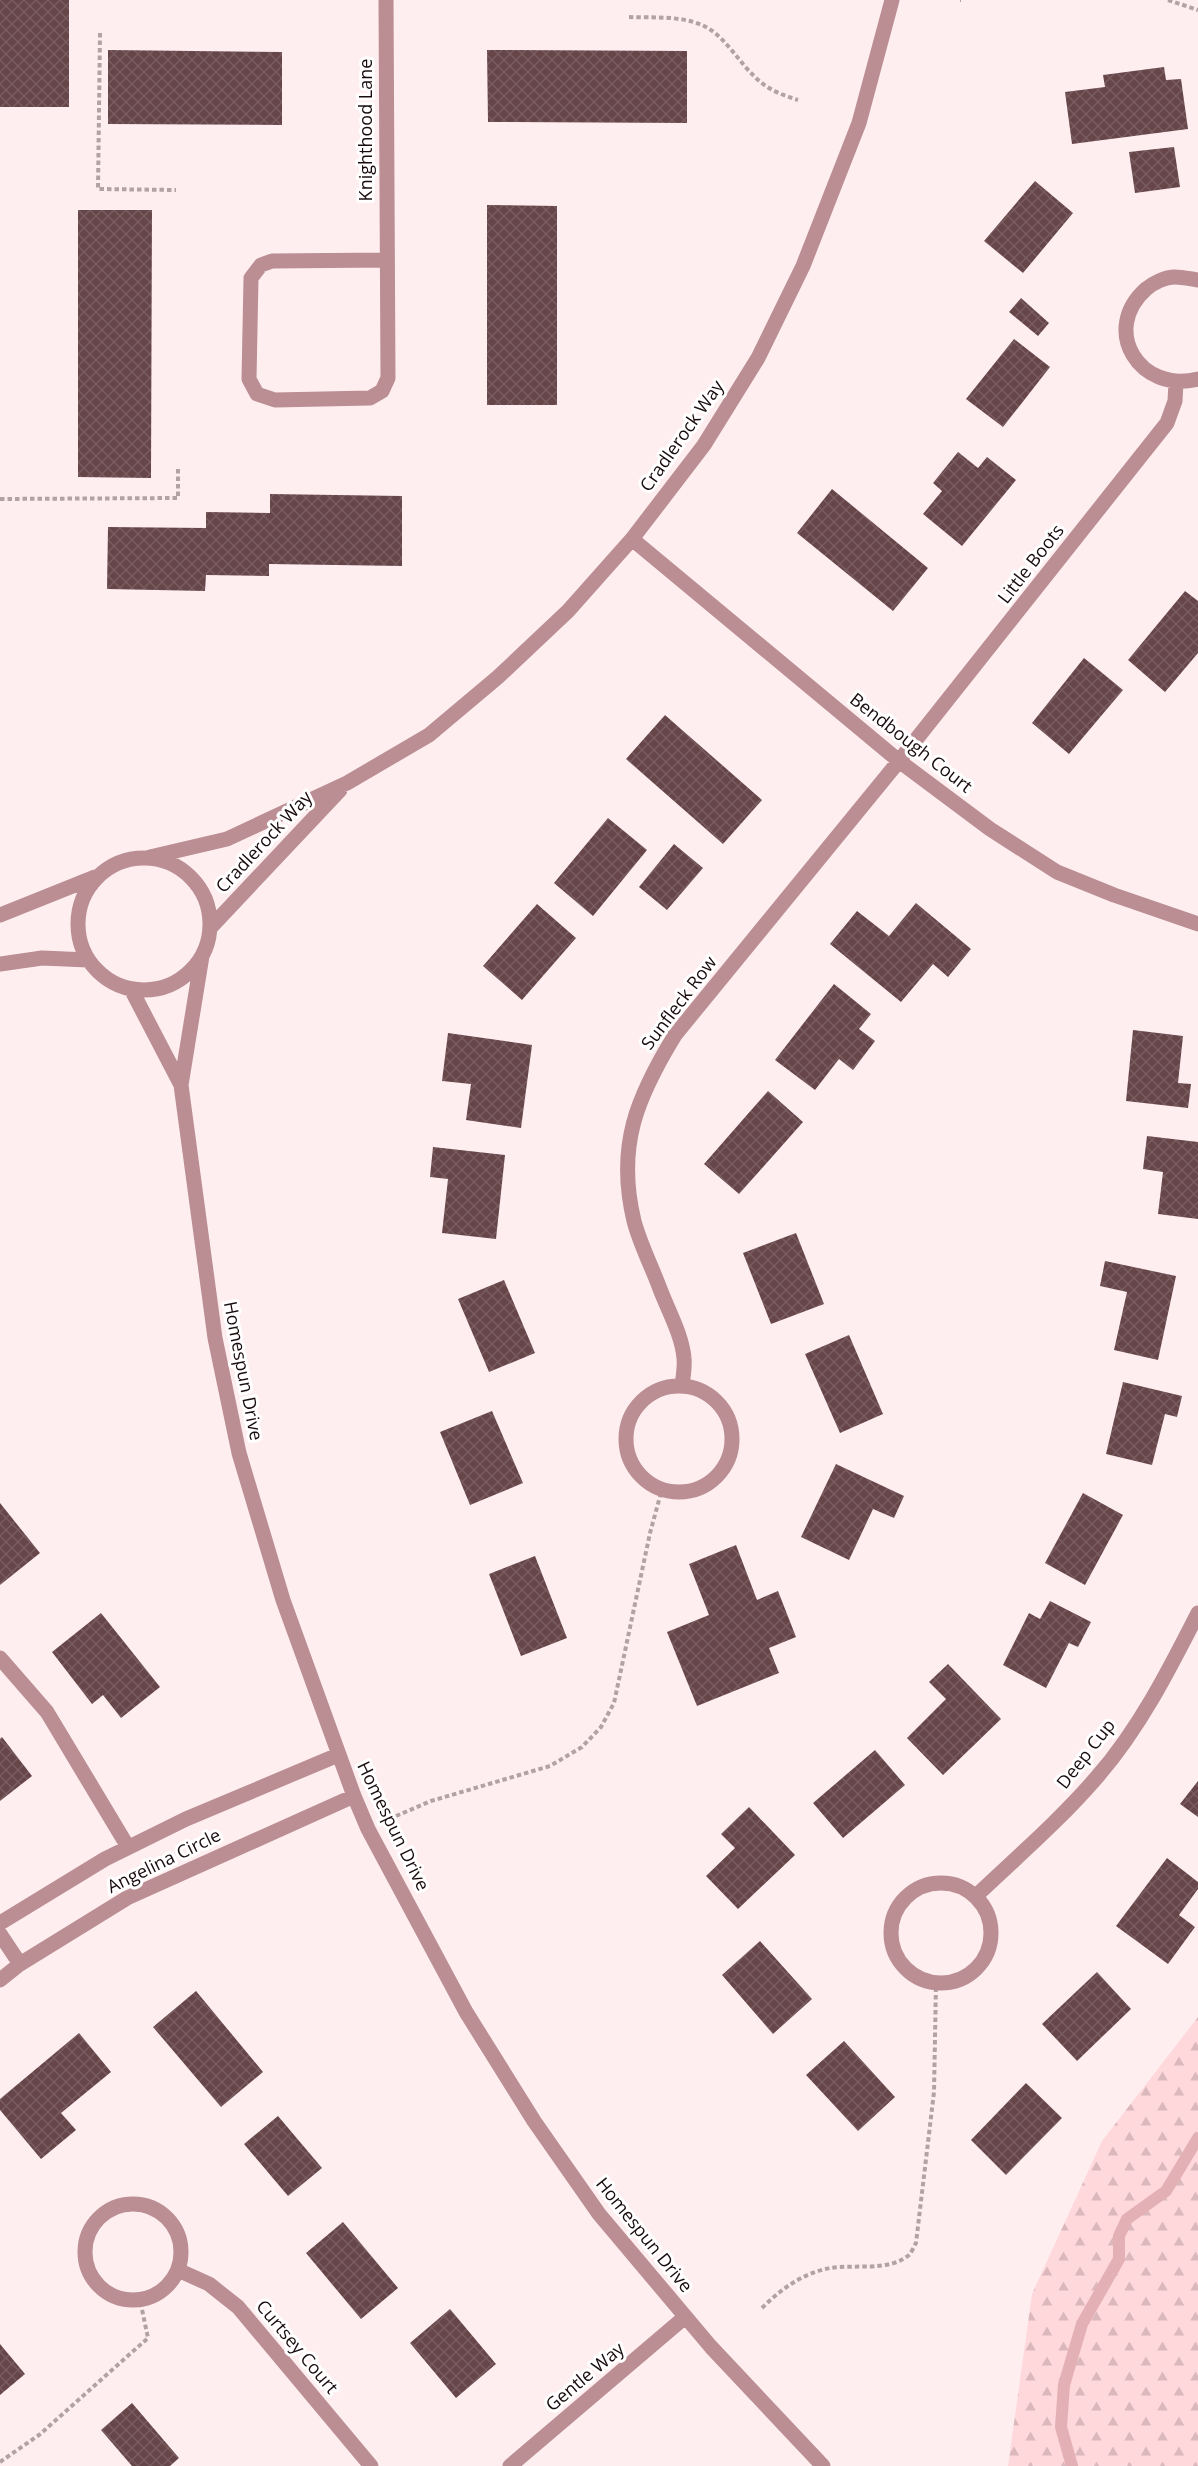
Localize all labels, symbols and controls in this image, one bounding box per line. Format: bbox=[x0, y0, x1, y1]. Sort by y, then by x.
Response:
street label: Knighthood Lane bbox=[353, 59, 377, 201]
street label: Cradlerock Way bbox=[634, 374, 729, 496]
street label: Little Boots bbox=[992, 519, 1069, 608]
street label: Bendbough Court bbox=[845, 687, 978, 798]
street label: Cradlerock Way bbox=[210, 785, 317, 897]
street label: Sunfleck Row bbox=[635, 951, 721, 1054]
street label: Homespun Drive bbox=[219, 1299, 269, 1442]
street label: Deep Cup bbox=[1050, 1714, 1120, 1793]
street label: Homespun Drive bbox=[352, 1757, 436, 1894]
street label: Angelina Circle bbox=[103, 1822, 224, 1898]
street label: Homespun Drive bbox=[591, 2172, 699, 2297]
street label: Curtsey Court bbox=[251, 2294, 344, 2398]
street label: Gentle Way bbox=[540, 2336, 629, 2416]

